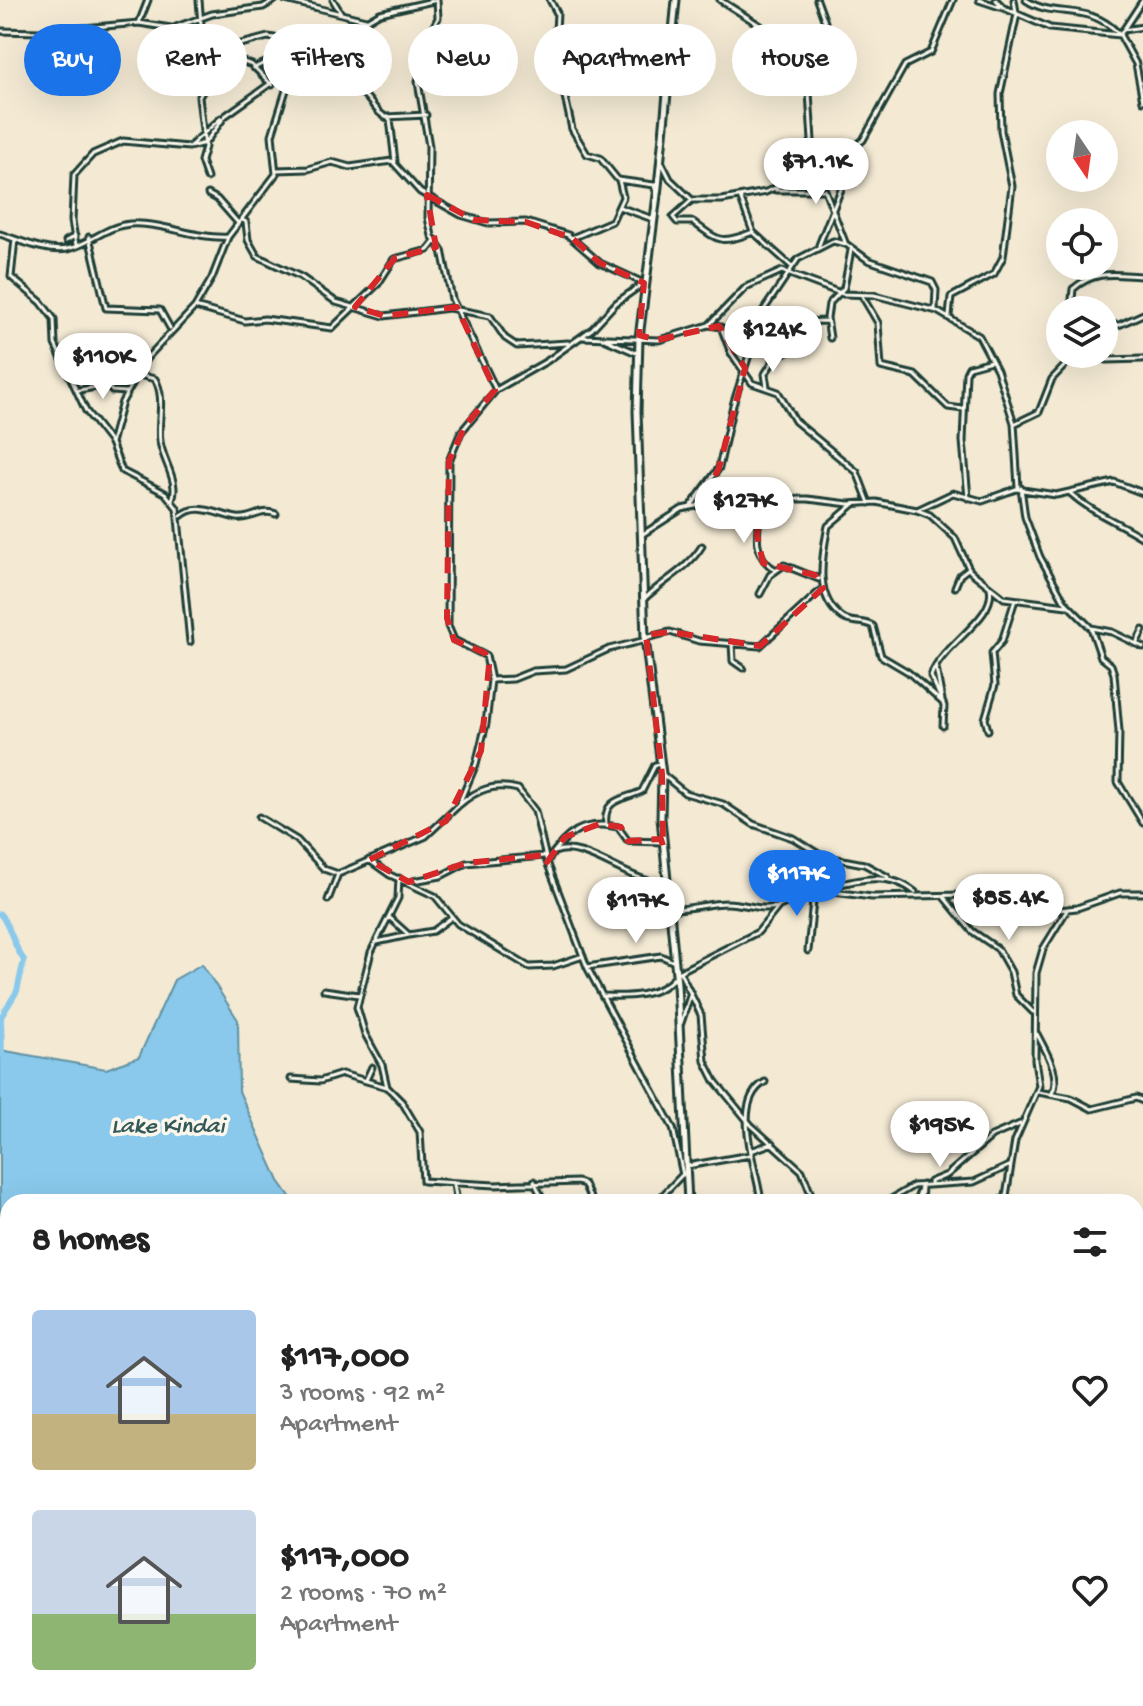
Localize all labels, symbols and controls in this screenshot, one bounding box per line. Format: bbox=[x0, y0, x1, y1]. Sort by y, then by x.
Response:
chip: Buy bbox=[24, 24, 121, 96]
chip: Rent bbox=[137, 24, 247, 96]
chip: Filters bbox=[263, 24, 392, 96]
chip: New bbox=[408, 24, 518, 96]
chip: Apartment bbox=[534, 24, 716, 96]
chip: House bbox=[732, 24, 857, 96]
north arrow bbox=[1046, 120, 1118, 192]
map controls bbox=[1046, 120, 1118, 368]
pin: $71.1K bbox=[751, 138, 881, 206]
text: $71.1K bbox=[782, 148, 850, 179]
button: locate bbox=[1046, 208, 1118, 280]
button: layers bbox=[1046, 296, 1118, 368]
pin: $124K bbox=[717, 306, 829, 374]
text: $124K bbox=[742, 316, 804, 347]
pin: $110K bbox=[47, 333, 159, 401]
text: $110K bbox=[72, 343, 134, 374]
pin: $127K bbox=[688, 477, 800, 545]
text: $127K bbox=[713, 487, 775, 518]
pin: $117K bbox=[741, 850, 853, 918]
text: $117K bbox=[767, 860, 827, 891]
pin: $85.4K bbox=[944, 874, 1074, 942]
pin: $117K bbox=[580, 877, 692, 945]
text: $85.4K bbox=[972, 884, 1046, 915]
text: $117K bbox=[606, 887, 666, 918]
pin: $195K bbox=[884, 1101, 996, 1169]
text: $195K bbox=[908, 1111, 972, 1142]
water label: Lake Kindai bbox=[111, 1113, 227, 1142]
icon: filters bbox=[1068, 1220, 1112, 1264]
text: 8 homes bbox=[32, 1222, 149, 1262]
text: $117,000 bbox=[280, 1339, 409, 1379]
icon: home bbox=[96, 1342, 192, 1438]
icon: heart bbox=[1068, 1368, 1112, 1412]
text: 3 rooms · 92 m² bbox=[280, 1379, 445, 1410]
text: Apartment bbox=[280, 1410, 397, 1441]
text: $117,000 bbox=[280, 1539, 409, 1579]
icon: home bbox=[96, 1542, 192, 1638]
icon: heart bbox=[1068, 1568, 1112, 1612]
text: 2 rooms · 70 m² bbox=[280, 1579, 447, 1610]
text: Apartment bbox=[280, 1610, 397, 1641]

